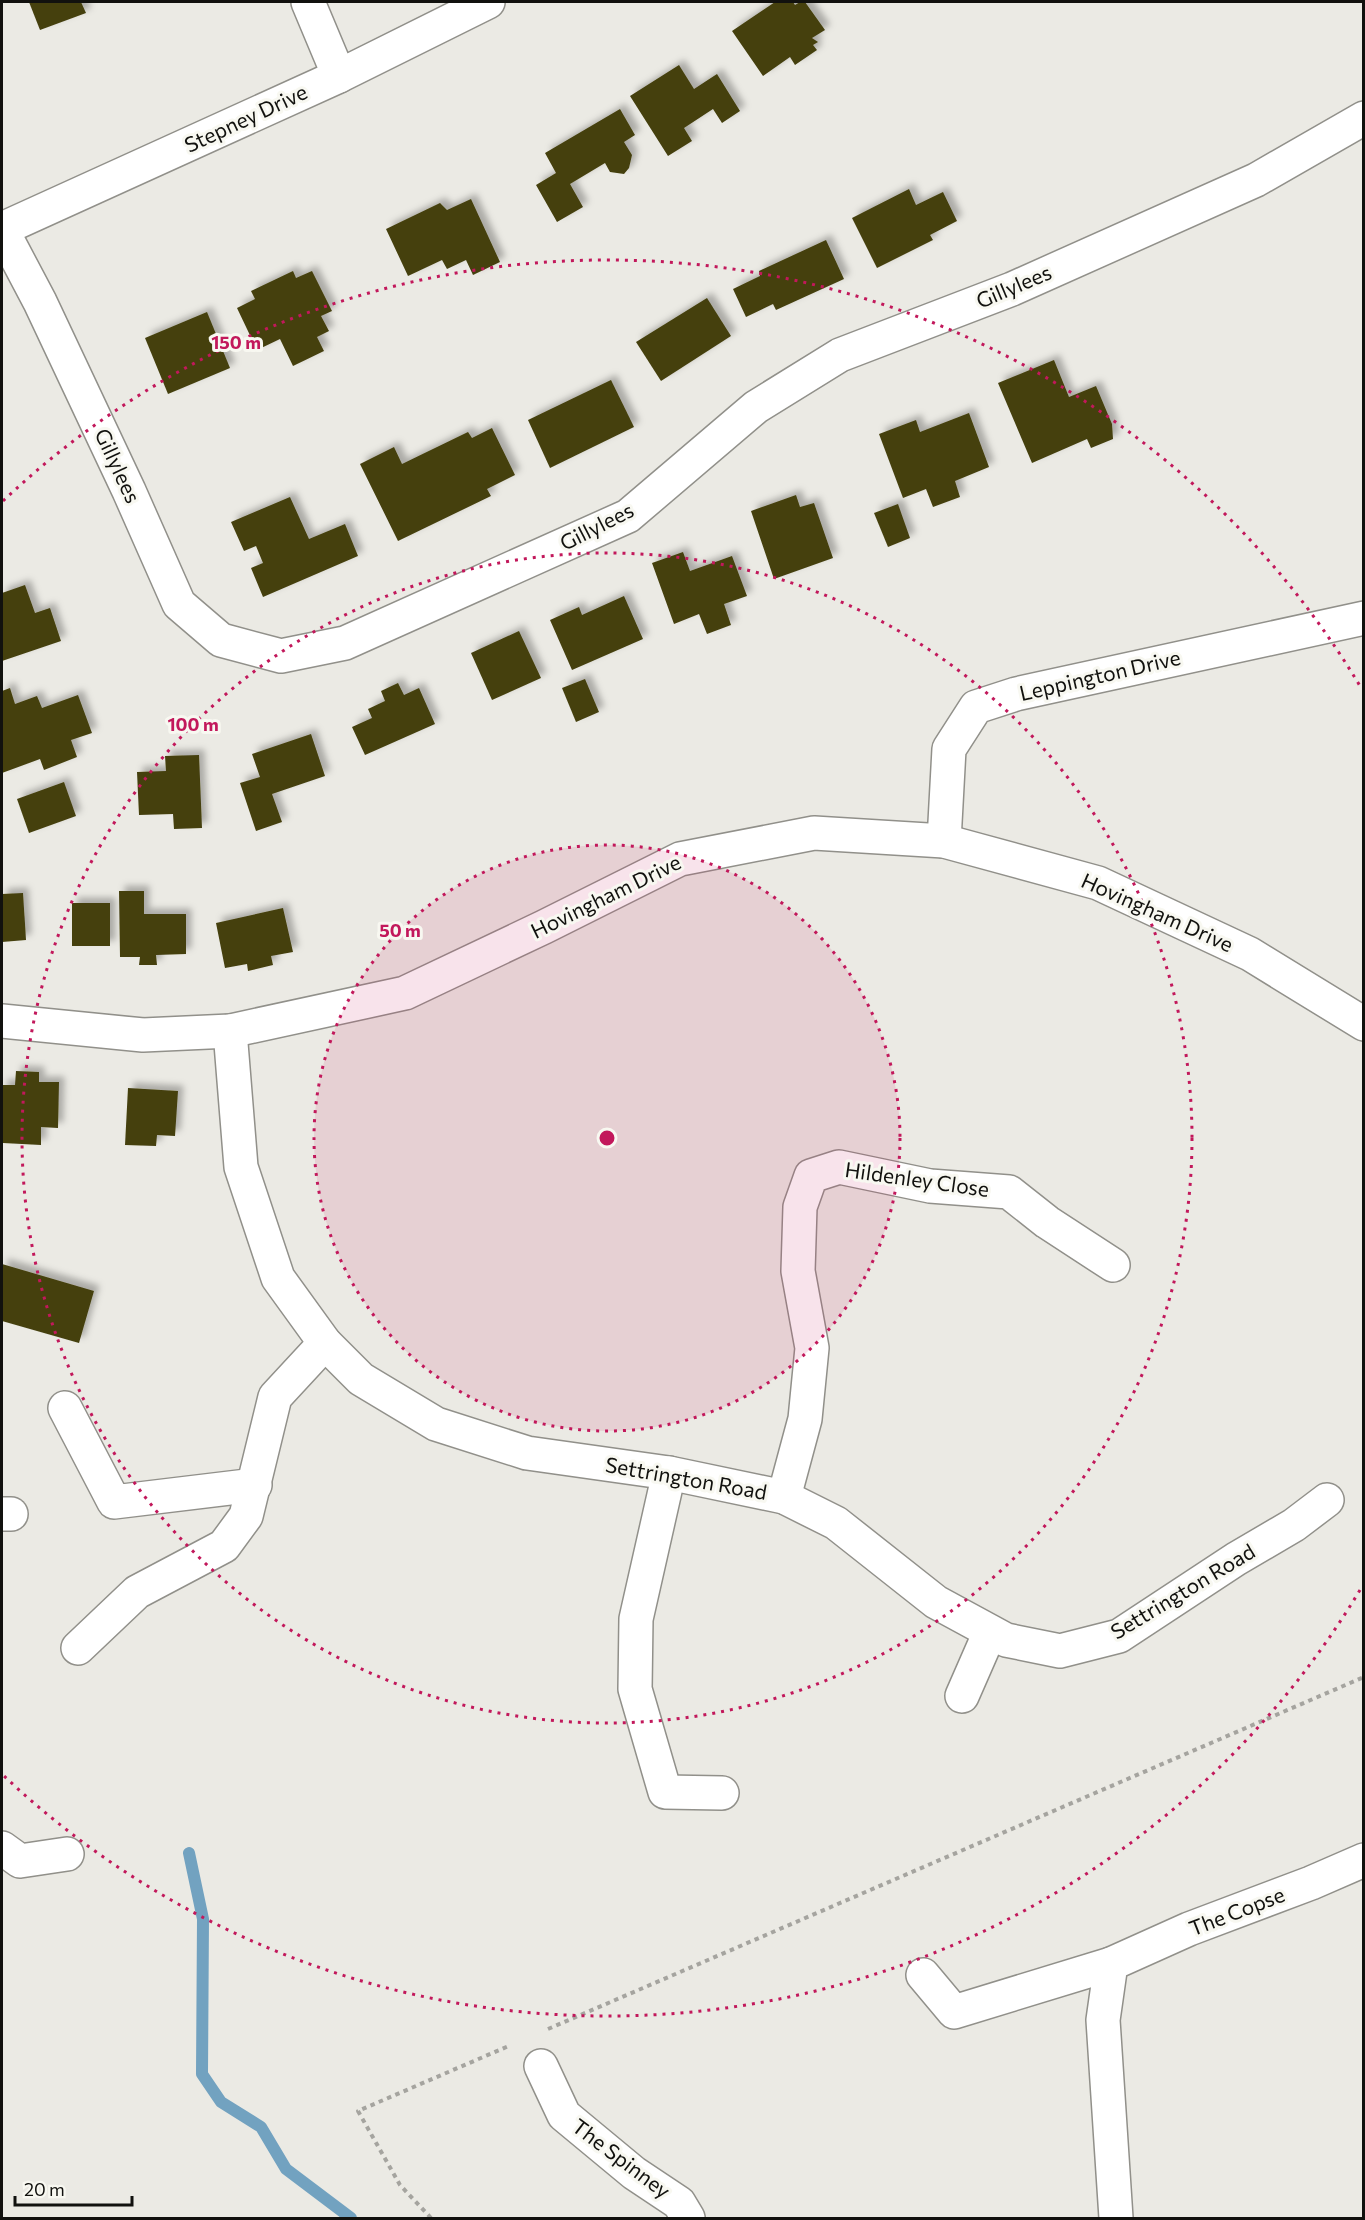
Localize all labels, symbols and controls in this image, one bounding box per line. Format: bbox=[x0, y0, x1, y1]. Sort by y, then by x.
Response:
street label: Stepney Drive bbox=[180, 78, 311, 157]
street label: Gillylees bbox=[972, 259, 1055, 313]
text: 150 m bbox=[211, 331, 261, 353]
street label: Gillylees bbox=[90, 424, 146, 507]
street label: Gillylees bbox=[555, 497, 637, 555]
street label: Leppington Drive bbox=[1017, 644, 1183, 705]
text: 100 m bbox=[167, 713, 219, 735]
street label: Hovingham Drive bbox=[526, 849, 684, 943]
street label: Hovingham Drive bbox=[1078, 867, 1237, 956]
text: 50 m bbox=[379, 919, 421, 941]
centre of rings bbox=[597, 1128, 617, 1148]
street label: Hildenley Close bbox=[843, 1156, 991, 1201]
street label: Settrington Road bbox=[603, 1451, 769, 1504]
street label: Settrington Road bbox=[1106, 1538, 1259, 1644]
street label: The Copse bbox=[1185, 1881, 1288, 1940]
street label: The Spinney bbox=[568, 2113, 676, 2203]
scale bar bbox=[15, 2169, 132, 2207]
text: 20 m bbox=[24, 2178, 65, 2200]

